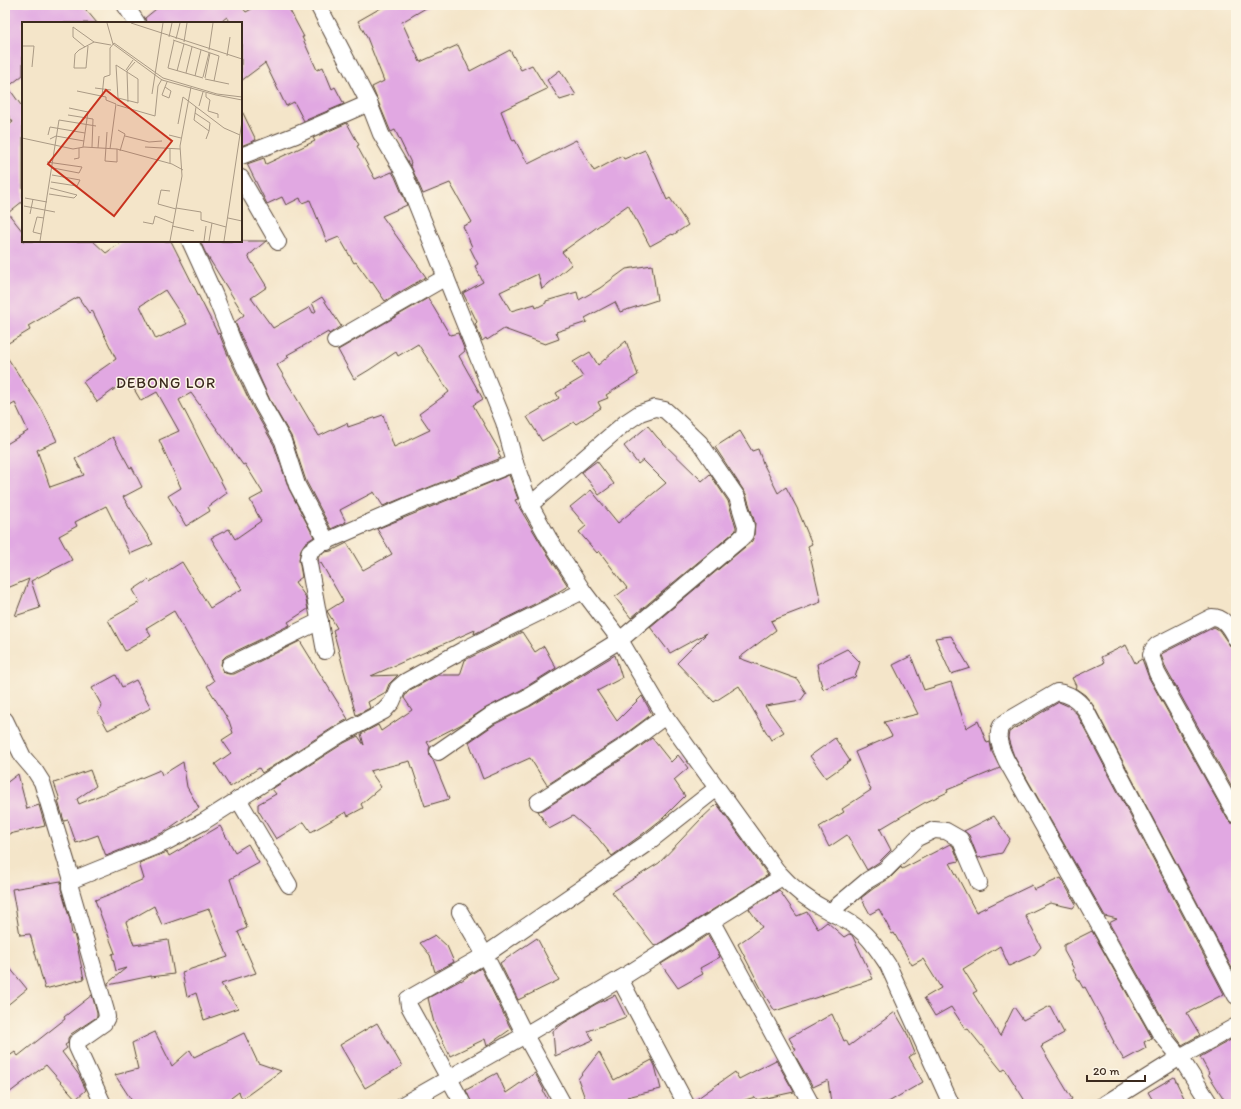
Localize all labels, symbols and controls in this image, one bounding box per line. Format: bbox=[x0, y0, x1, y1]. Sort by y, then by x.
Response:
inset map bbox=[22, 22, 242, 242]
district label: DEBONG LOR bbox=[116, 374, 216, 392]
scale bar bbox=[1087, 1057, 1145, 1083]
text: 20 m bbox=[1093, 1064, 1120, 1078]

